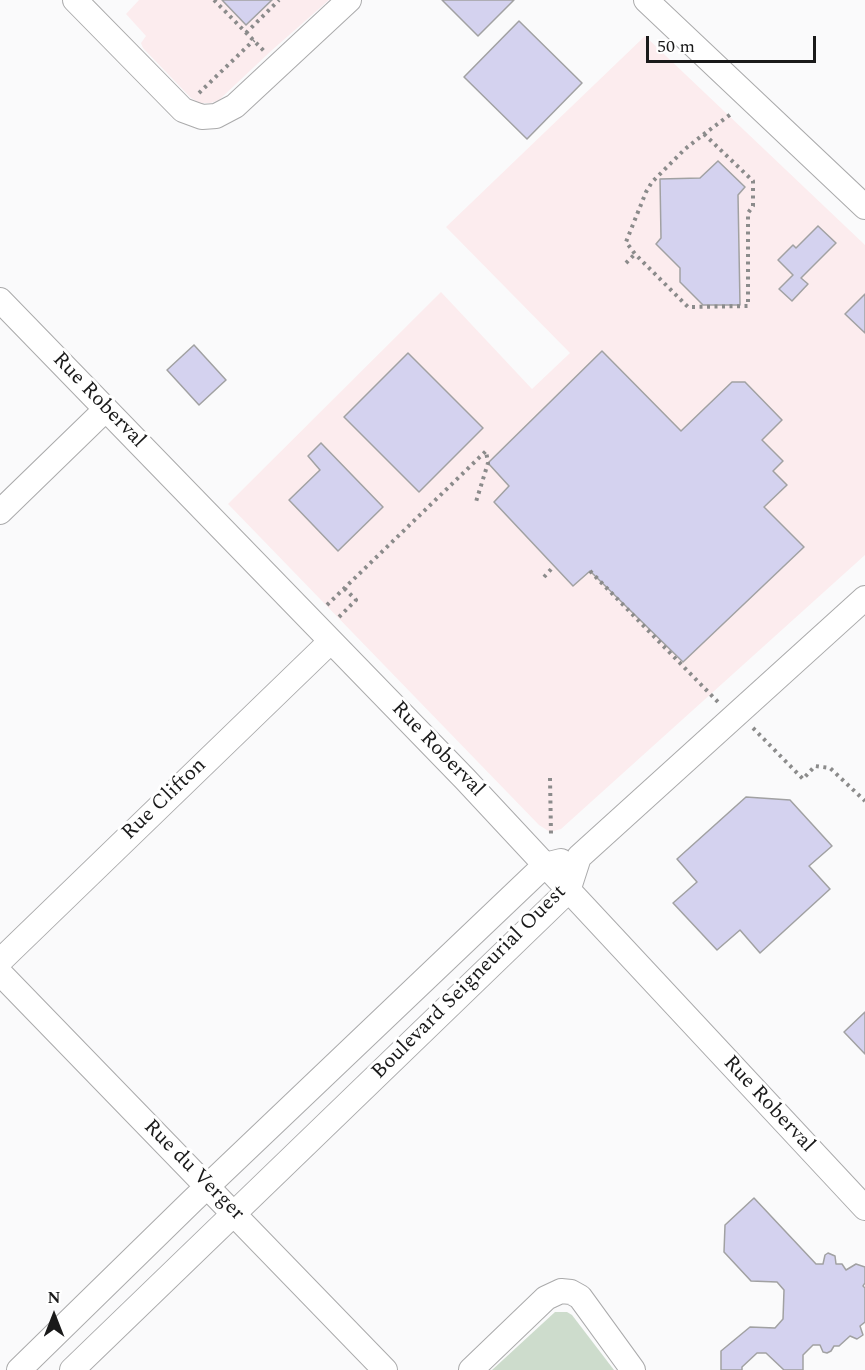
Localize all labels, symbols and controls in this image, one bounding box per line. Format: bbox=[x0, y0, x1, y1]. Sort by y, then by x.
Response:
scale bar bbox=[649, 24, 818, 62]
text: 50 m bbox=[657, 33, 695, 60]
street label: Rue Roberval bbox=[46, 348, 150, 454]
street label: Rue Roberval bbox=[385, 697, 489, 803]
street label: Rue Clifton bbox=[118, 754, 212, 846]
street label: Boulevard Seigneurial Ouest bbox=[368, 881, 572, 1085]
street label: Rue Roberval bbox=[717, 1051, 819, 1159]
street label: Rue du Verger bbox=[137, 1115, 249, 1227]
north arrow bbox=[24, 1286, 84, 1346]
text: N bbox=[47, 1286, 61, 1310]

